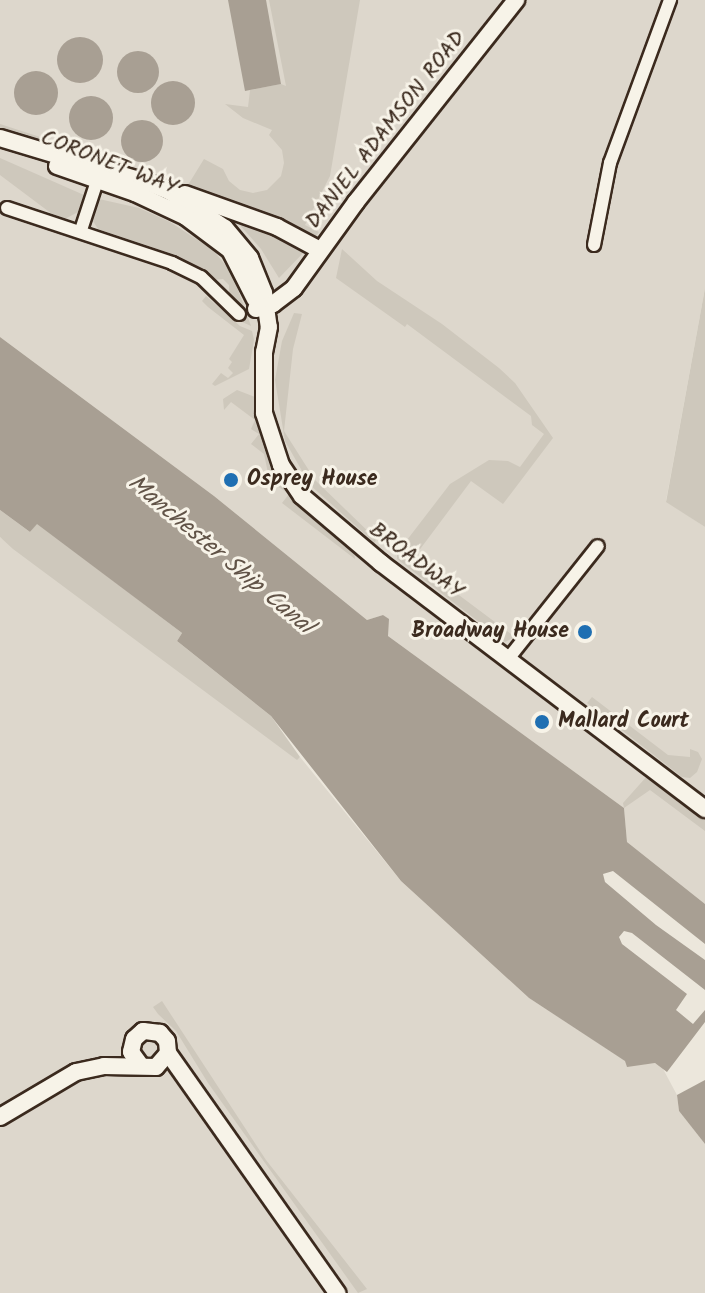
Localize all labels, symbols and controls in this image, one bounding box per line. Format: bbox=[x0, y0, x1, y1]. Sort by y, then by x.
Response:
street label: DANIEL ADAMSON ROAD bbox=[300, 26, 472, 234]
street label: CORONET WAY bbox=[37, 125, 181, 201]
place label: Osprey House bbox=[247, 467, 377, 493]
water label: Manchester Ship Canal bbox=[121, 469, 319, 641]
marker: Osprey House bbox=[222, 471, 240, 489]
street label: BROADWAY bbox=[364, 517, 468, 605]
place label: Broadway House bbox=[411, 619, 569, 645]
marker: Broadway House bbox=[576, 623, 594, 641]
place label: Mallard Court bbox=[558, 709, 689, 735]
marker: Mallard Court bbox=[533, 713, 551, 731]

